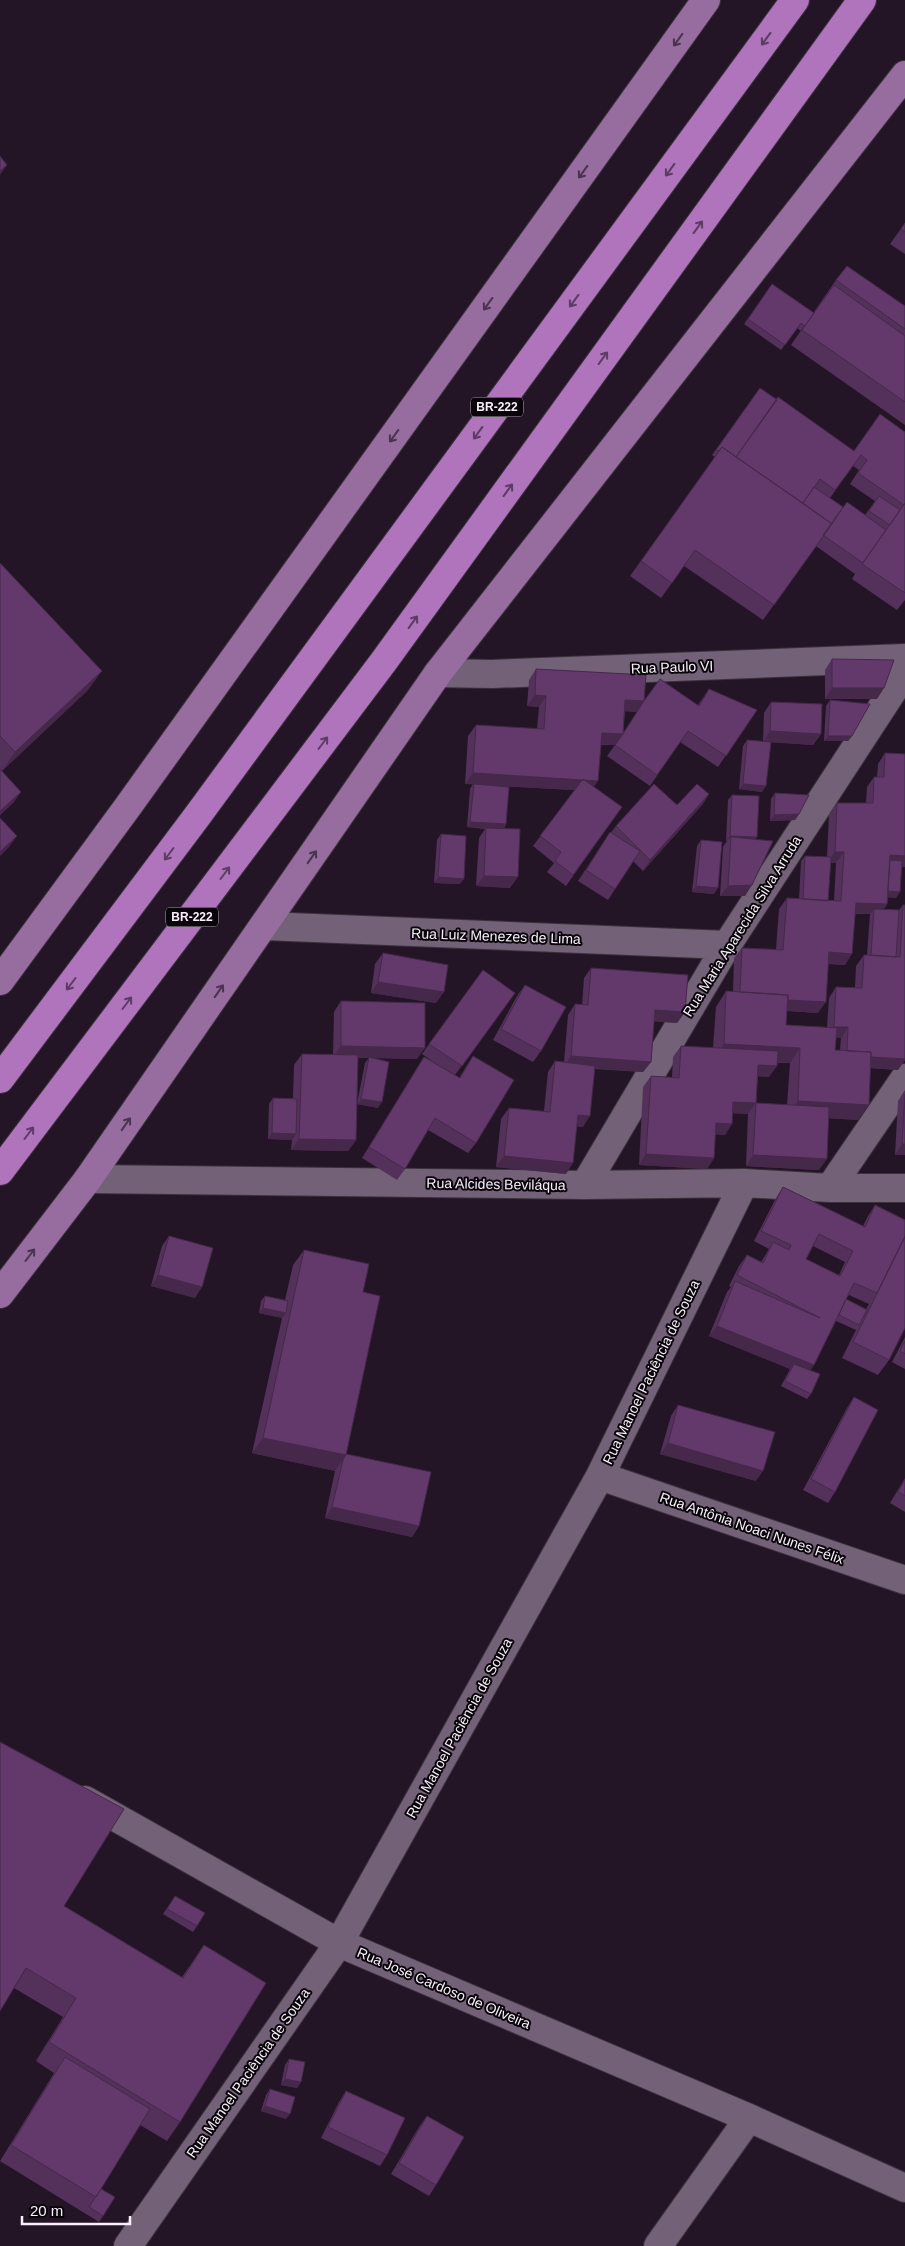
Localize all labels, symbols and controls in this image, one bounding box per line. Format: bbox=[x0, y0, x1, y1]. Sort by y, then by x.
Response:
one-way arrow bbox=[761, 32, 772, 45]
one-way arrow bbox=[673, 33, 683, 47]
one-way arrow bbox=[665, 163, 676, 176]
one-way arrow bbox=[578, 165, 588, 179]
one-way arrow bbox=[693, 220, 703, 234]
one-way arrow bbox=[569, 294, 580, 308]
one-way arrow bbox=[483, 297, 494, 310]
one-way arrow bbox=[598, 351, 608, 365]
road number: BR-222 bbox=[471, 398, 523, 417]
one-way arrow bbox=[473, 426, 484, 439]
one-way arrow bbox=[389, 429, 399, 443]
one-way arrow bbox=[503, 483, 513, 497]
one-way arrow bbox=[408, 615, 418, 629]
street label: Rua Paulo VI bbox=[630, 658, 714, 676]
one-way arrow bbox=[317, 737, 328, 750]
street label: Rua Maria Aparecida Silva Arruda bbox=[680, 832, 805, 1019]
one-way arrow bbox=[164, 847, 174, 861]
one-way arrow bbox=[307, 851, 317, 865]
one-way arrow bbox=[220, 866, 230, 880]
road number: BR-222 bbox=[166, 908, 218, 926]
street label: Rua Luiz Menezes de Lima bbox=[411, 925, 581, 947]
one-way arrow bbox=[66, 977, 77, 990]
one-way arrow bbox=[214, 984, 224, 998]
one-way arrow bbox=[122, 997, 133, 1010]
one-way arrow bbox=[121, 1117, 131, 1131]
one-way arrow bbox=[24, 1127, 35, 1140]
street label: Rua Alcides Beviláqua bbox=[426, 1175, 566, 1193]
one-way arrow bbox=[24, 1249, 35, 1262]
street label: Rua Manoel Paciência de Souza bbox=[599, 1277, 703, 1467]
street label: Rua Antônia Noaci Nunes Félix bbox=[658, 1489, 846, 1567]
street label: Rua Manoel Paciência de Souza bbox=[403, 1635, 515, 1821]
street label: Rua José Cardoso de Oliveira bbox=[355, 1944, 533, 2032]
street label: Rua Manoel Paciência de Souza bbox=[183, 1985, 313, 2161]
scale bar bbox=[22, 2194, 130, 2226]
text: 20 m bbox=[30, 2202, 63, 2219]

